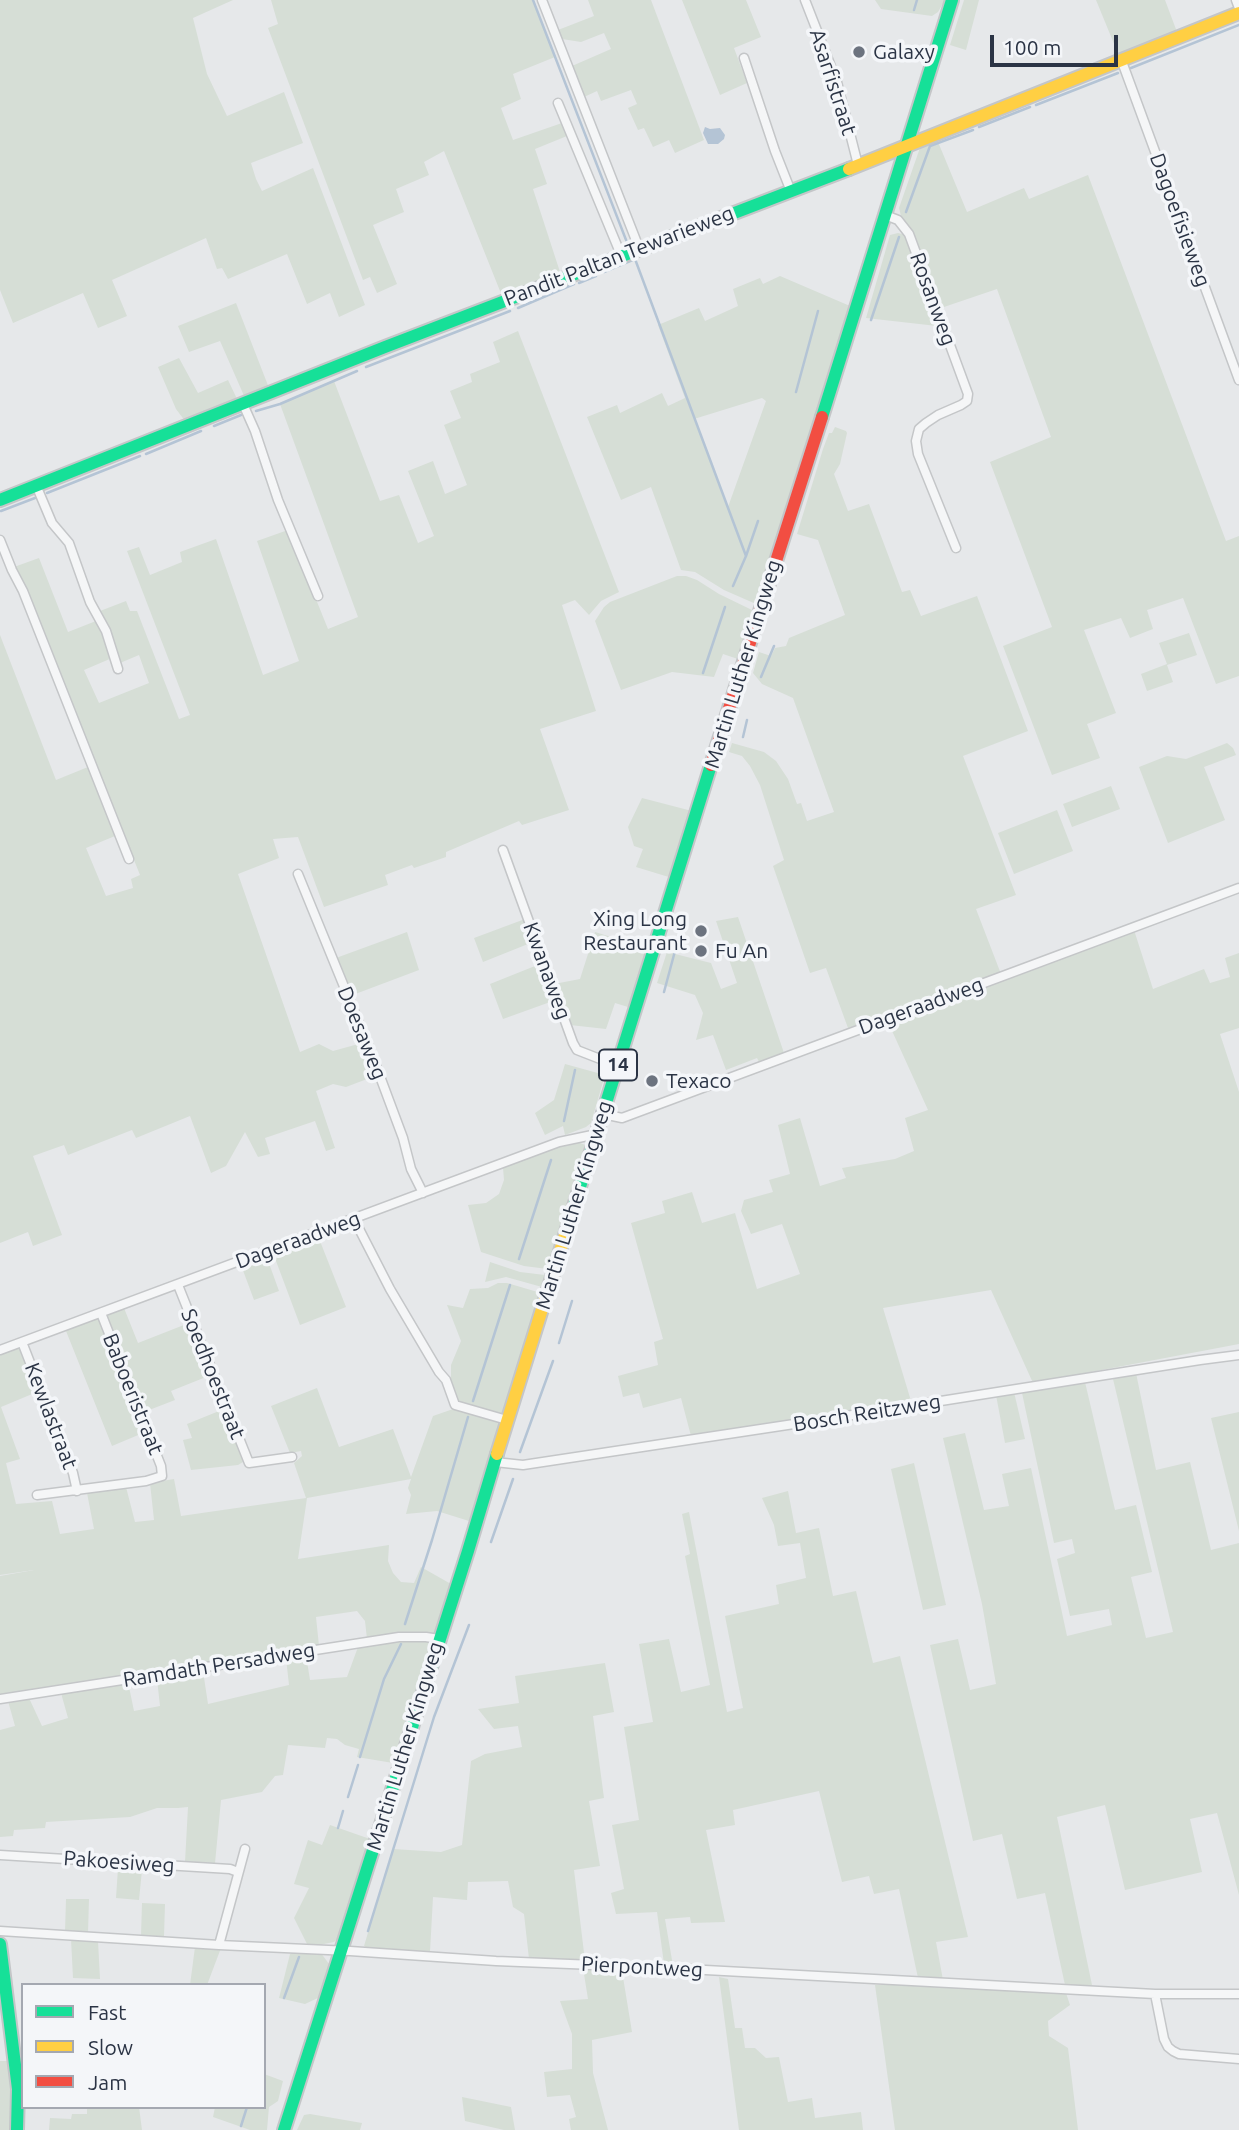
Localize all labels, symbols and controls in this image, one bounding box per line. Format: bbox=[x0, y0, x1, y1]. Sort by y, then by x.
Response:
scale bar bbox=[994, 21, 1122, 65]
street label: Asarfistraat bbox=[804, 26, 862, 138]
text: 100 m bbox=[1003, 35, 1061, 59]
place label: Galaxy bbox=[873, 39, 935, 65]
marker: Galaxy bbox=[851, 44, 867, 60]
street label: Dagoefisieweg bbox=[1144, 150, 1216, 290]
street label: Pandit Paltan Tewarieweg bbox=[501, 201, 737, 311]
street label: Rosanweg bbox=[905, 249, 961, 349]
street label: Martin Luther Kingweg bbox=[699, 557, 787, 771]
place label: Xing Long Restaurant bbox=[583, 906, 687, 956]
street label: Kwanaweg bbox=[518, 919, 576, 1023]
marker: Xing Long Restaurant bbox=[693, 923, 709, 939]
place label: Fu An bbox=[715, 938, 768, 964]
marker: Fu An bbox=[693, 943, 709, 959]
street label: Dageraadweg bbox=[855, 972, 987, 1040]
street label: Doesaweg bbox=[332, 983, 392, 1083]
road number: 14 bbox=[599, 1050, 637, 1080]
place label: Texaco bbox=[666, 1068, 732, 1094]
marker: Texaco bbox=[644, 1073, 660, 1089]
street label: Martin Luther Kingweg bbox=[530, 1098, 618, 1312]
street label: Dageraadweg bbox=[232, 1206, 364, 1274]
street label: Soedhoestraat bbox=[175, 1305, 251, 1443]
street label: Baboeristraat bbox=[97, 1330, 169, 1458]
street label: Kewlastraat bbox=[19, 1359, 83, 1473]
street label: Bosch Reitzweg bbox=[791, 1389, 943, 1437]
street label: Ramdath Persadweg bbox=[121, 1637, 317, 1693]
street label: Martin Luther Kingweg bbox=[361, 1639, 449, 1853]
street label: Pakoesiweg bbox=[63, 1846, 175, 1878]
street label: Pierpontweg bbox=[580, 1951, 704, 1983]
legend bbox=[21, 1983, 266, 2109]
text: Fast bbox=[88, 2000, 126, 2024]
text: Slow bbox=[88, 2035, 133, 2059]
text: Jam bbox=[88, 2070, 127, 2094]

